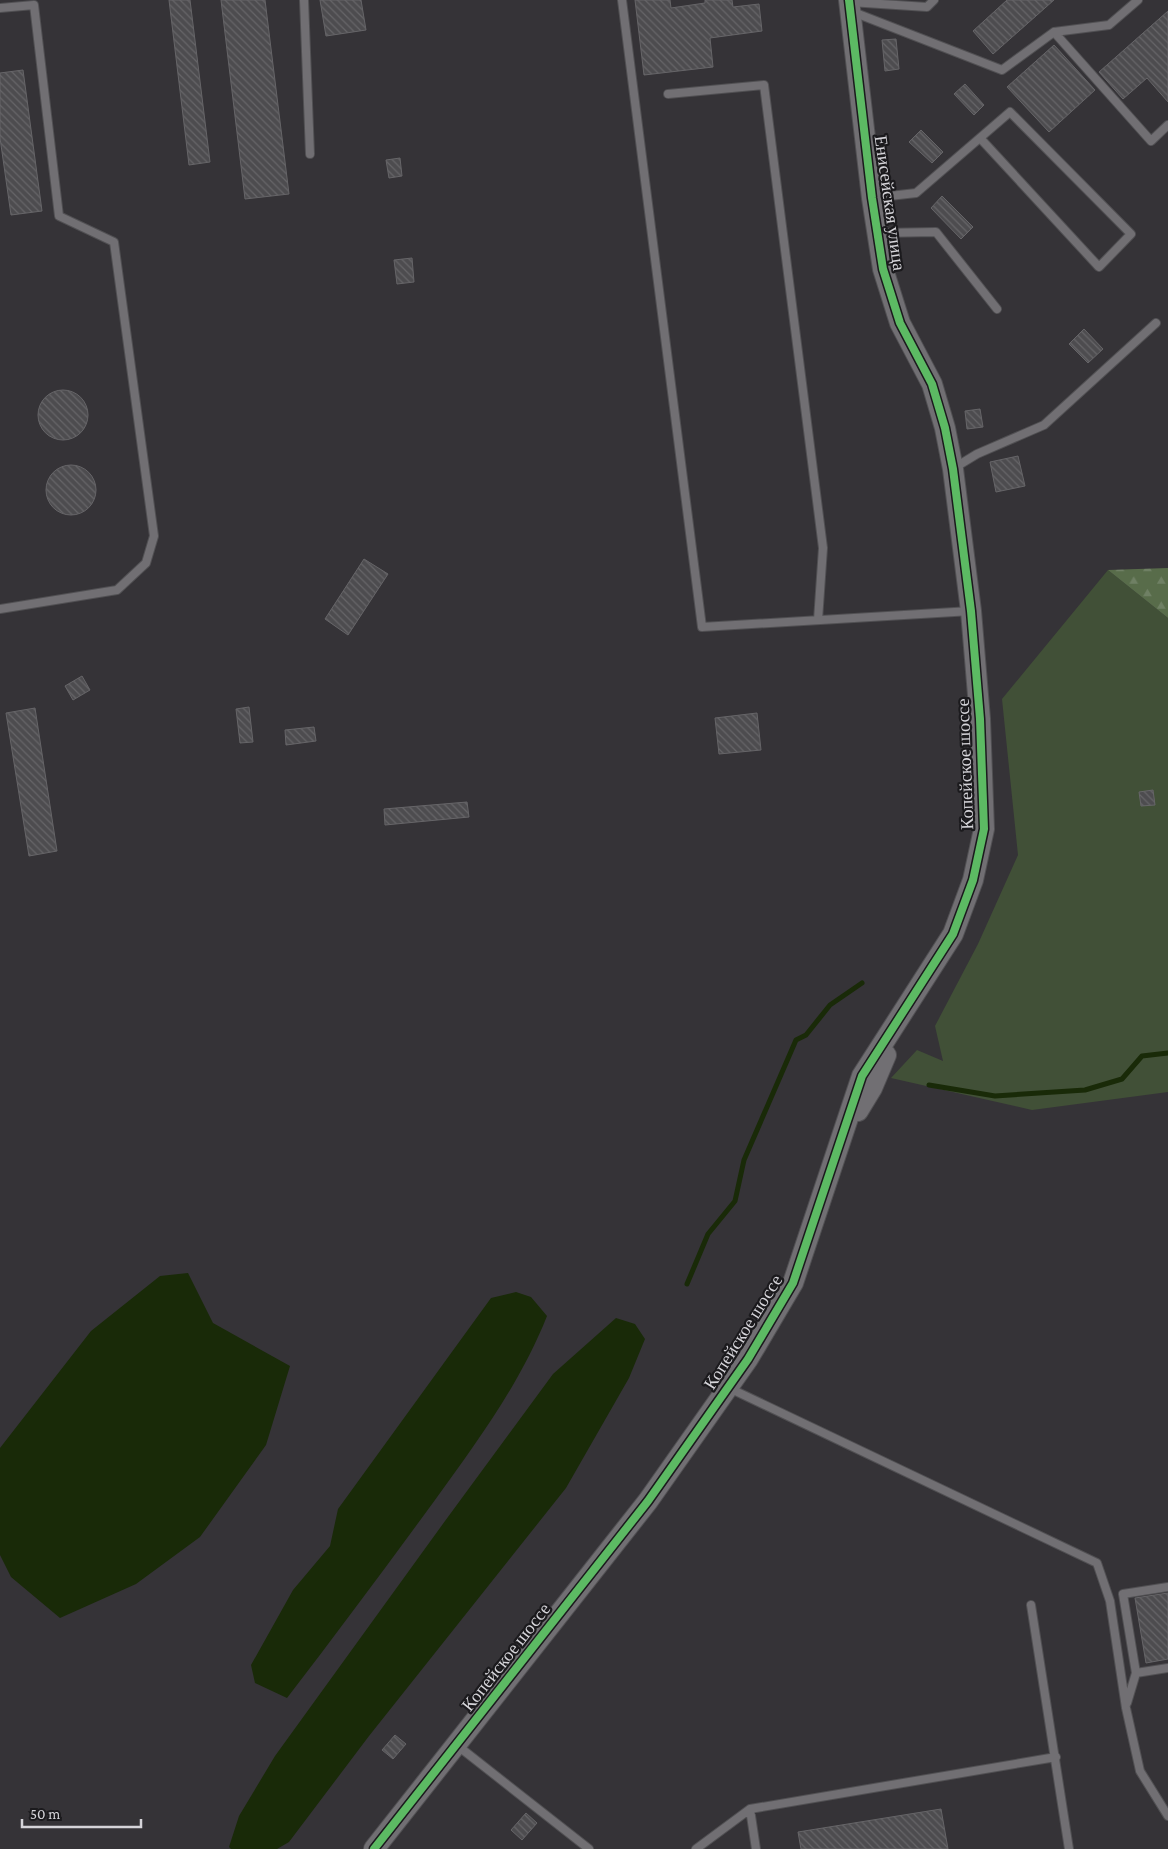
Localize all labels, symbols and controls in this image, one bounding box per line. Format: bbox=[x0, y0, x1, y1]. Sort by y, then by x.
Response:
street label: Енисейская улица bbox=[871, 134, 909, 272]
street label: Копейское шоссе bbox=[953, 698, 977, 830]
street label: Копейское шоссе bbox=[700, 1271, 786, 1393]
street label: Копейское шоссе bbox=[458, 1599, 554, 1715]
scale bar bbox=[22, 1796, 141, 1828]
text: 50 m bbox=[30, 1806, 60, 1822]

